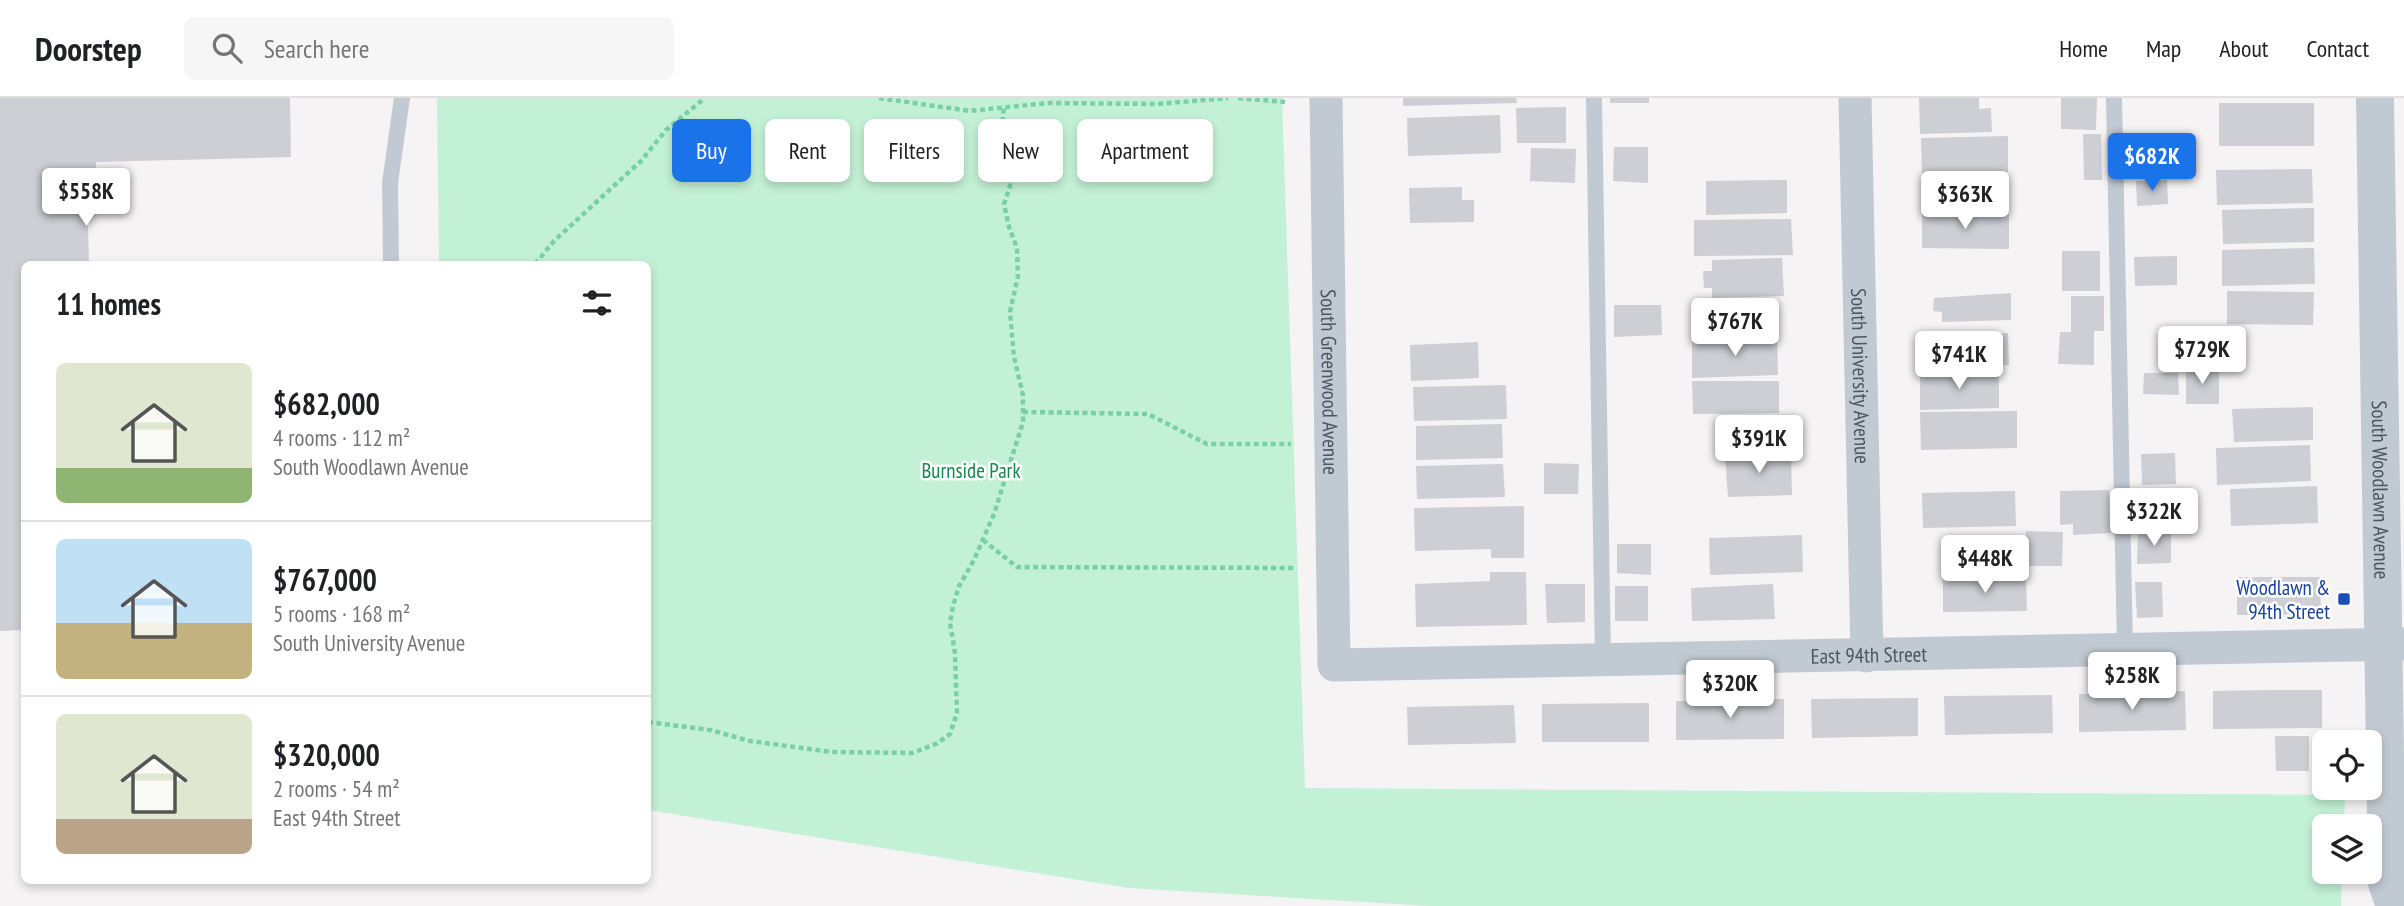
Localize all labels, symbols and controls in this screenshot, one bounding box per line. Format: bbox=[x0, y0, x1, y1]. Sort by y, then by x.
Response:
search box bbox=[184, 17, 674, 80]
text: Doorstep bbox=[35, 27, 142, 70]
icon: search bbox=[208, 29, 246, 67]
text: Search here bbox=[264, 32, 369, 65]
text: Home bbox=[2059, 33, 2108, 64]
text: Map bbox=[2146, 33, 2181, 64]
text: About bbox=[2219, 33, 2268, 64]
text: Contact bbox=[2306, 33, 2369, 64]
chip: Buy bbox=[672, 119, 751, 182]
chip: Rent bbox=[765, 119, 850, 182]
chip: Filters bbox=[864, 119, 964, 182]
chip: New bbox=[978, 119, 1063, 182]
chip: Apartment bbox=[1077, 119, 1213, 182]
pin: $682K bbox=[2103, 134, 2201, 193]
text: $682K bbox=[2124, 141, 2180, 170]
pin: $558K bbox=[37, 169, 135, 228]
pin: $363K bbox=[1916, 172, 2014, 231]
text: $558K bbox=[58, 176, 114, 205]
text: $363K bbox=[1937, 179, 1993, 208]
text: 11 homes bbox=[56, 284, 161, 323]
icon: filters bbox=[578, 284, 616, 322]
street label: South University Avenue bbox=[1846, 288, 1876, 464]
street label: South Greenwood Avenue bbox=[1315, 289, 1345, 475]
pin: $767K bbox=[1686, 299, 1784, 358]
text: $767K bbox=[1707, 306, 1763, 335]
pin: $729K bbox=[2153, 327, 2251, 386]
pin: $741K bbox=[1910, 331, 2008, 391]
text: $729K bbox=[2174, 334, 2230, 363]
text: $741K bbox=[1931, 339, 1987, 368]
text: $682,000 bbox=[273, 384, 380, 423]
icon: home bbox=[112, 391, 196, 475]
street label: South Woodlawn Avenue bbox=[2366, 400, 2396, 580]
pin: $391K bbox=[1710, 416, 1808, 475]
text: 4 rooms · 112 m² bbox=[273, 423, 410, 452]
text: $391K bbox=[1731, 423, 1787, 452]
text: South Woodlawn Avenue bbox=[273, 452, 469, 481]
park label: Burnside Park bbox=[921, 457, 1021, 484]
pin: $322K bbox=[2105, 489, 2203, 548]
text: $322K bbox=[2126, 496, 2182, 525]
pin: $448K bbox=[1936, 536, 2034, 595]
text: $448K bbox=[1957, 543, 2013, 572]
text: $767,000 bbox=[273, 560, 377, 599]
icon: home bbox=[112, 567, 196, 651]
place label: Woodlawn & 94th Street bbox=[2236, 574, 2330, 625]
marker: Woodlawn & 94th Street bbox=[2336, 591, 2352, 607]
text: 5 rooms · 168 m² bbox=[273, 599, 410, 628]
text: South University Avenue bbox=[273, 628, 465, 657]
street label: East 94th Street bbox=[1810, 640, 1928, 669]
pin: $258K bbox=[2083, 652, 2181, 712]
pin: $320K bbox=[1681, 660, 1779, 720]
text: $258K bbox=[2104, 660, 2160, 689]
text: $320K bbox=[1702, 668, 1758, 697]
map controls bbox=[2312, 730, 2382, 884]
button: locate bbox=[2312, 730, 2382, 800]
text: $320,000 bbox=[273, 735, 380, 774]
icon: home bbox=[112, 742, 196, 826]
text: 2 rooms · 54 m² bbox=[273, 774, 400, 803]
text: East 94th Street bbox=[273, 803, 401, 832]
button: layers bbox=[2312, 814, 2382, 884]

